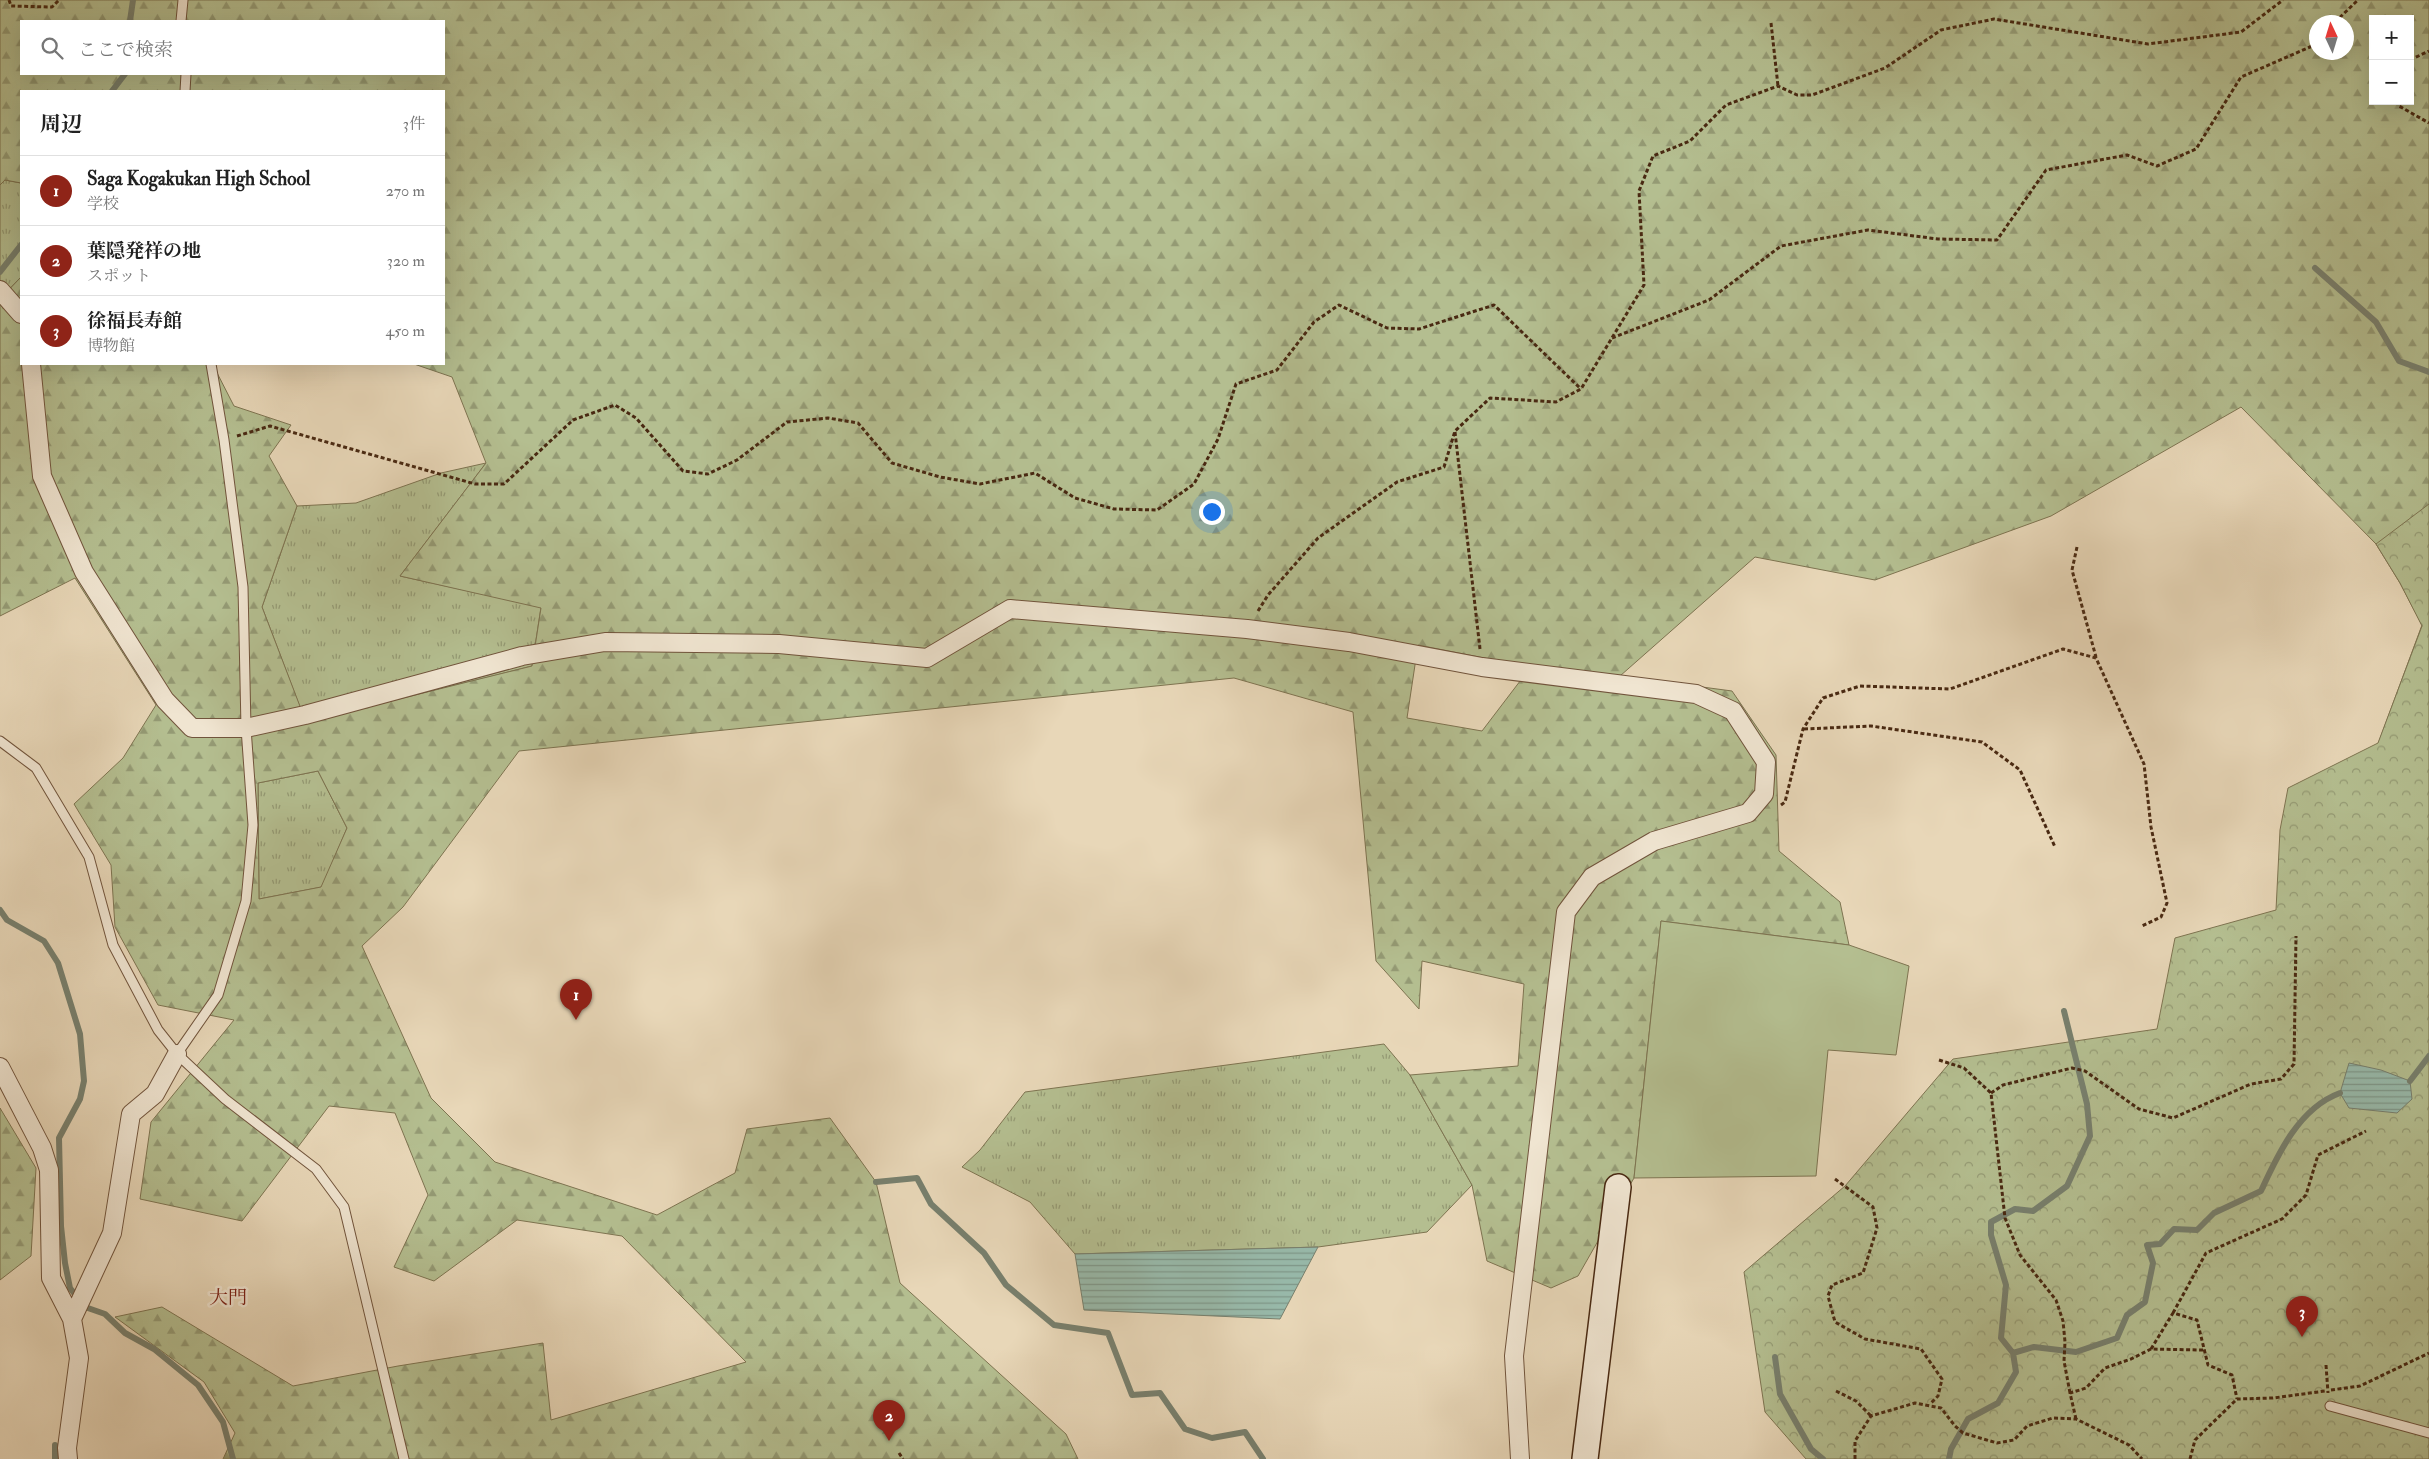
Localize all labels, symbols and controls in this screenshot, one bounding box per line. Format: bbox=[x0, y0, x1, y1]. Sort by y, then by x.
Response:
north arrow bbox=[2309, 15, 2354, 60]
map controls bbox=[2369, 15, 2414, 105]
button: + bbox=[2369, 15, 2414, 60]
search box bbox=[20, 20, 445, 75]
icon: search bbox=[38, 34, 66, 62]
text: ここで検索 bbox=[78, 38, 173, 62]
button: − bbox=[2369, 60, 2414, 105]
text: 周辺 bbox=[40, 111, 82, 138]
text: 3件 bbox=[403, 114, 425, 134]
text: Saga Kogakukan High School bbox=[87, 167, 310, 191]
text: 1 bbox=[53, 181, 59, 201]
text: 270 m bbox=[386, 181, 425, 201]
text: 学校 bbox=[87, 194, 119, 214]
text: 葉隠発祥の地 bbox=[87, 239, 201, 263]
text: 2 bbox=[52, 251, 60, 271]
text: 320 m bbox=[387, 251, 425, 271]
text: スポット bbox=[87, 266, 151, 286]
text: 徐福長寿館 bbox=[87, 309, 182, 333]
text: 3 bbox=[53, 321, 59, 341]
text: 450 m bbox=[386, 321, 425, 341]
text: 博物館 bbox=[87, 336, 135, 356]
your location bbox=[1199, 499, 1225, 525]
pin: 1 bbox=[560, 979, 592, 1020]
district label: 大門 bbox=[209, 1286, 247, 1310]
pin: 3 bbox=[2286, 1296, 2318, 1337]
pin: 2 bbox=[873, 1400, 905, 1441]

